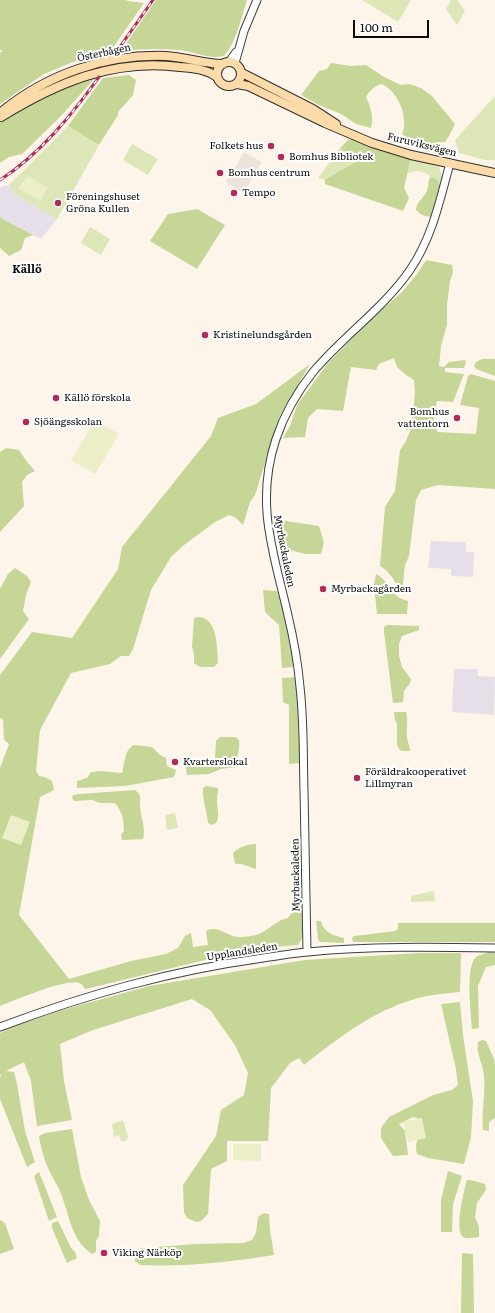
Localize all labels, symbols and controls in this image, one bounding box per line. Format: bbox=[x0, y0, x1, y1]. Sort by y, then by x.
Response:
scale bar bbox=[355, 12, 431, 38]
text: 100 m bbox=[360, 18, 393, 36]
street label: Österbågen bbox=[76, 41, 132, 65]
street label: Furuviksvägen bbox=[386, 131, 458, 159]
place label: Folkets hus bbox=[210, 140, 263, 152]
marker: Folkets hus bbox=[266, 141, 276, 151]
place label: Bomhus Bibliotek bbox=[289, 151, 373, 163]
marker: Bomhus Bibliotek bbox=[276, 152, 286, 162]
place label: Bomhus centrum bbox=[228, 167, 310, 179]
marker: Bomhus centrum bbox=[215, 168, 225, 178]
place label: Tempo bbox=[242, 187, 275, 199]
marker: Tempo bbox=[229, 188, 239, 198]
place label: Föreningshuset Gröna Kullen bbox=[66, 191, 140, 214]
marker: Föreningshuset Gröna Kullen bbox=[53, 198, 63, 208]
district label: Källö bbox=[12, 263, 42, 277]
place label: Kristinelundsgården bbox=[213, 329, 312, 341]
marker: Kristinelundsgården bbox=[200, 330, 210, 340]
place label: Källö förskola bbox=[64, 392, 131, 404]
marker: Källö förskola bbox=[51, 393, 61, 403]
place label: Bomhus vattentorn bbox=[398, 406, 449, 430]
marker: Bomhus vattentorn bbox=[452, 413, 462, 423]
place label: Sjöängsskolan bbox=[34, 416, 102, 428]
marker: Sjöängsskolan bbox=[21, 417, 31, 427]
street label: Myrbackaleden bbox=[271, 514, 297, 588]
place label: Myrbackagården bbox=[331, 583, 411, 595]
marker: Myrbackagården bbox=[318, 584, 328, 594]
place label: Kvarterslokal bbox=[183, 756, 248, 768]
marker: Kvarterslokal bbox=[170, 757, 180, 767]
place label: Föräldrakooperativet Lillmyran bbox=[365, 766, 467, 790]
marker: Föräldrakooperativet Lillmyran bbox=[352, 773, 362, 783]
street label: Myrbackaleden bbox=[289, 838, 303, 912]
street label: Upplandsleden bbox=[206, 940, 278, 964]
place label: Viking Närköp bbox=[112, 1247, 182, 1259]
marker: Viking Närköp bbox=[99, 1248, 109, 1258]

